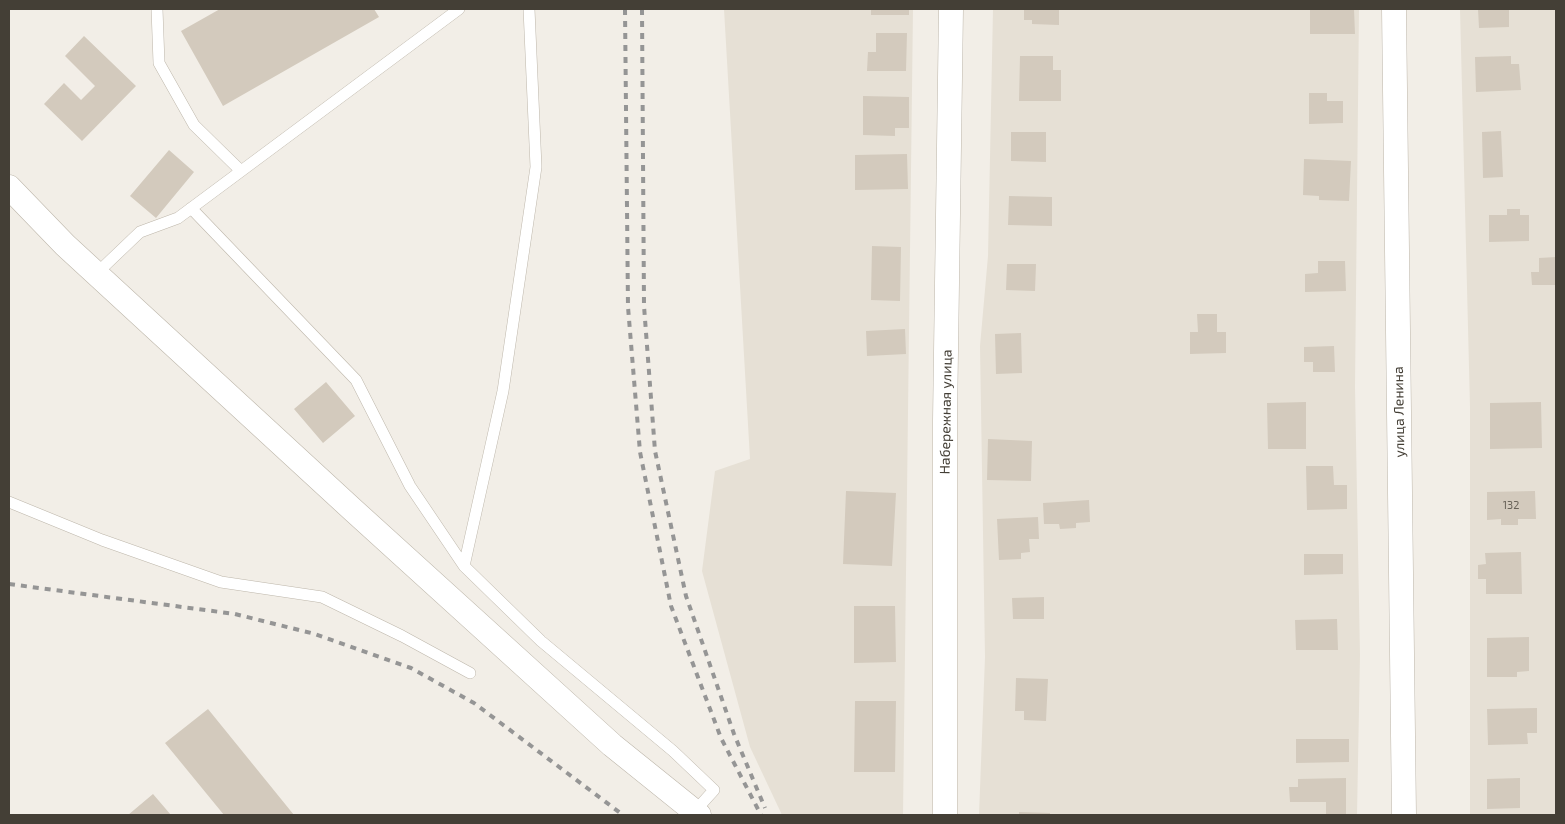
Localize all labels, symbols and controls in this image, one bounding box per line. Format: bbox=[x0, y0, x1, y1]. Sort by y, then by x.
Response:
street label: Набережная улица bbox=[937, 349, 955, 475]
street label: улица Ленина bbox=[1390, 366, 1408, 458]
house number: 132 bbox=[1503, 498, 1519, 512]

